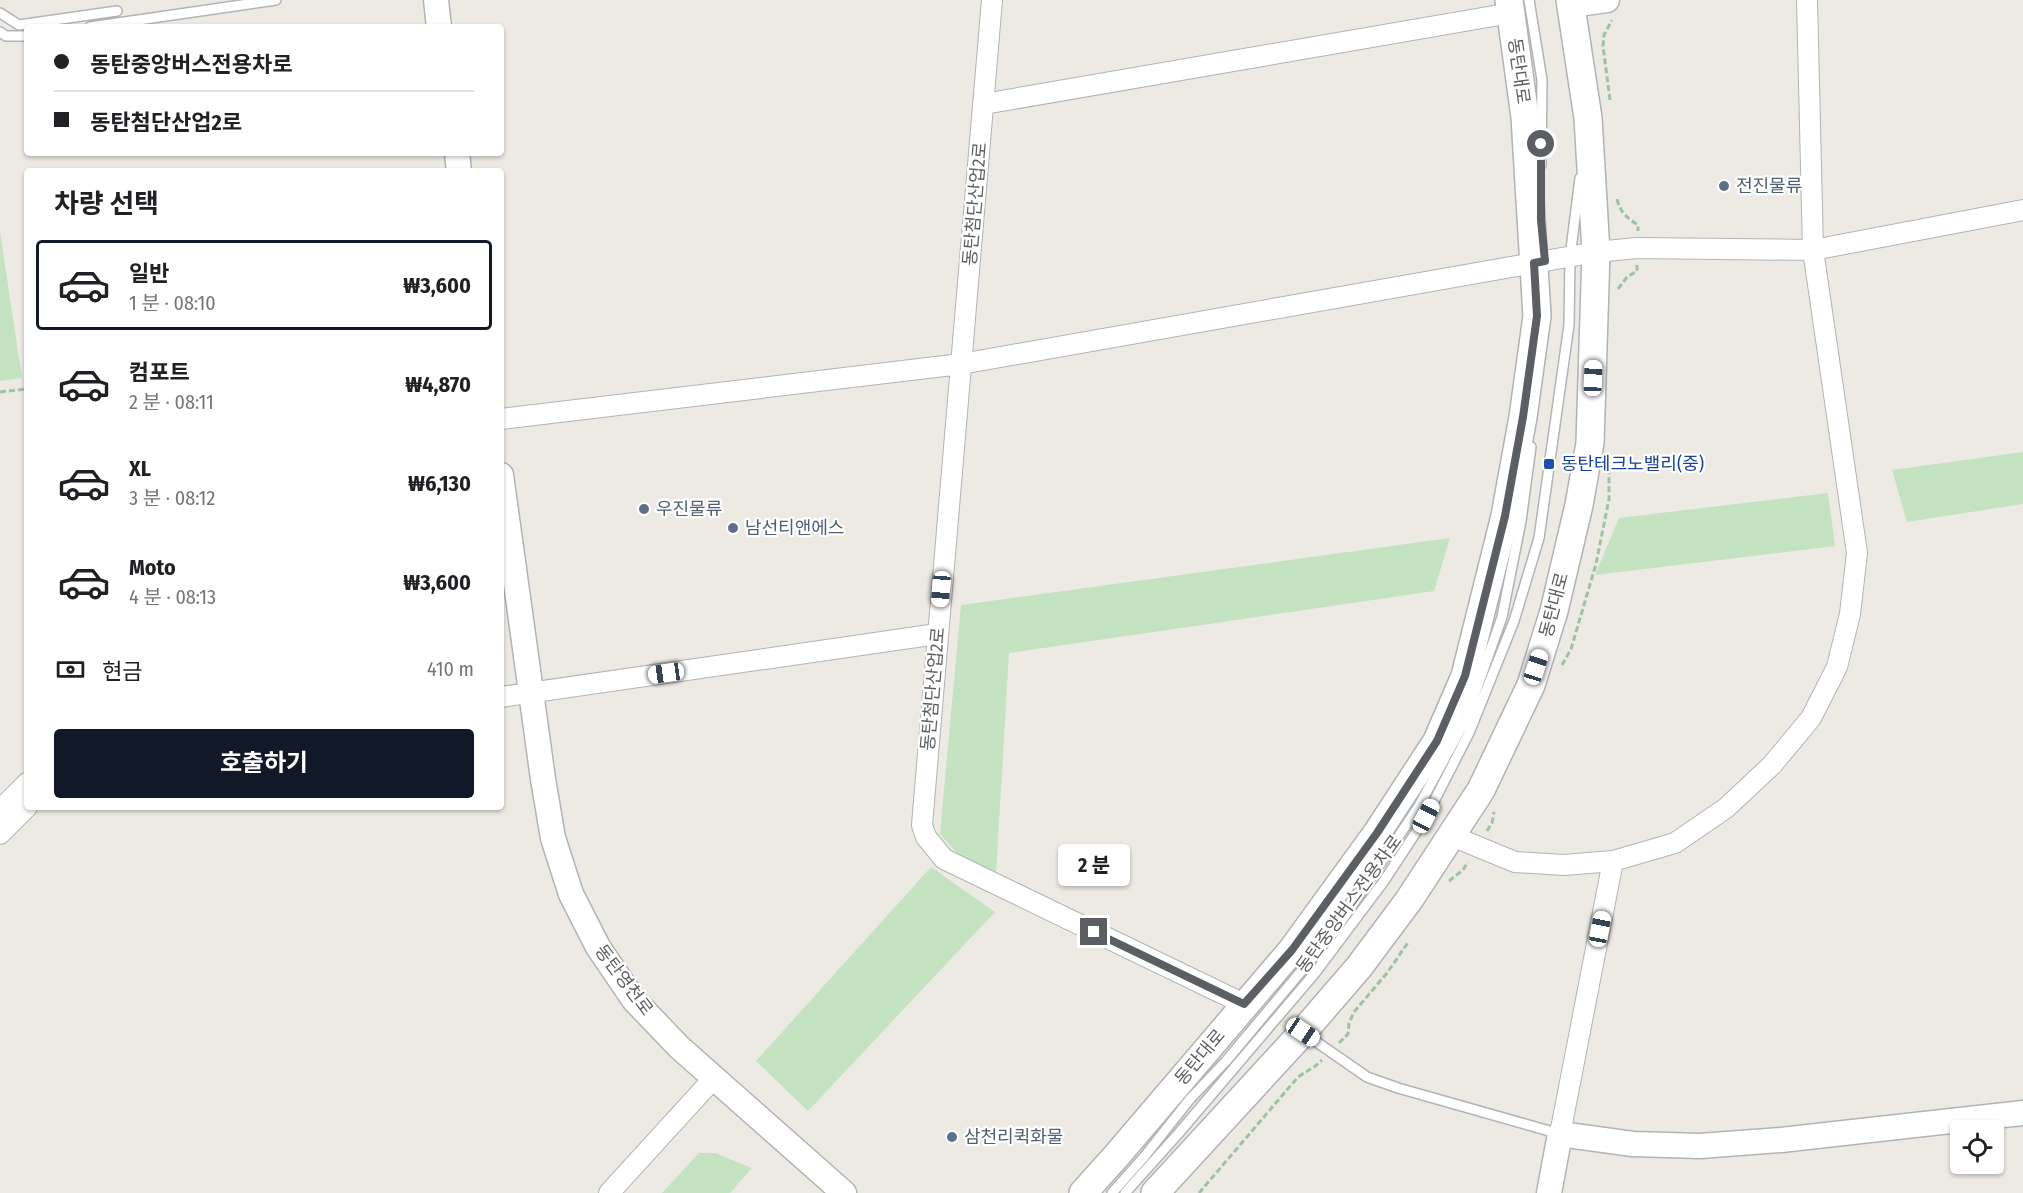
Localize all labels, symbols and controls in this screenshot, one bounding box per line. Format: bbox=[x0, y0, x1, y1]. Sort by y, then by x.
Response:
street label: 동탄대로 bbox=[1503, 37, 1535, 105]
text: 동탄중앙버스전용차로 bbox=[90, 51, 292, 78]
text: 동탄첨단산업2로 bbox=[90, 109, 242, 136]
route start bbox=[1527, 130, 1554, 157]
street label: 동탄첨단산업2로 bbox=[959, 141, 991, 267]
place label: 전진물류 bbox=[1736, 175, 1802, 197]
marker: 전진물류 bbox=[1717, 179, 1731, 193]
text: 차량 선택 bbox=[54, 188, 159, 220]
icon: car bbox=[57, 258, 111, 312]
text: 일반 bbox=[129, 260, 169, 287]
text: ₩3,600 bbox=[403, 272, 471, 299]
text: 1 분 · 08:10 bbox=[129, 291, 216, 315]
icon: car bbox=[57, 357, 111, 411]
text: 컴포트 bbox=[129, 359, 190, 386]
car bbox=[1583, 360, 1603, 396]
text: ₩4,870 bbox=[405, 371, 471, 398]
text: 2 분 · 08:11 bbox=[129, 390, 214, 414]
place label: 동탄테크노밸리(중) bbox=[1561, 453, 1704, 475]
text: XL bbox=[129, 455, 151, 482]
icon: car bbox=[57, 456, 111, 510]
marker: 동탄테크노밸리(중) bbox=[1542, 457, 1556, 471]
text: ₩6,130 bbox=[408, 470, 471, 497]
text: 3 분 · 08:12 bbox=[129, 486, 215, 510]
place label: 우진물류 bbox=[656, 498, 722, 520]
marker: 우진물류 bbox=[637, 502, 651, 516]
place label: 남선티앤에스 bbox=[745, 517, 844, 539]
marker: 남선티앤에스 bbox=[726, 521, 740, 535]
text: Moto bbox=[129, 554, 176, 581]
icon: car bbox=[57, 555, 111, 609]
text: ₩3,600 bbox=[403, 569, 471, 596]
car bbox=[930, 570, 952, 608]
street label: 동탄대로 bbox=[1535, 570, 1573, 640]
text: 4 분 · 08:13 bbox=[129, 585, 216, 609]
street label: 동탄첨단산업2로 bbox=[917, 626, 949, 752]
car bbox=[1522, 647, 1550, 687]
icon: cash bbox=[54, 653, 87, 686]
text: 410 m bbox=[427, 657, 474, 681]
text: 현금 bbox=[102, 658, 142, 685]
car bbox=[647, 662, 685, 684]
button: 호출하기 bbox=[54, 729, 474, 798]
car bbox=[1410, 796, 1442, 836]
street label: 동탄중앙버스전용차로 bbox=[1291, 831, 1407, 977]
callout: 2 분 bbox=[1058, 845, 1130, 887]
text: 2 분 bbox=[1078, 853, 1110, 877]
car bbox=[1588, 910, 1612, 948]
route end bbox=[1080, 918, 1107, 945]
street label: 동탄영천로 bbox=[590, 940, 658, 1020]
car bbox=[1283, 1014, 1323, 1050]
street label: 동탄대로 bbox=[1170, 1025, 1230, 1089]
map controls bbox=[1950, 1120, 2004, 1174]
button: locate bbox=[1950, 1120, 2004, 1174]
place label: 삼천리퀵화물 bbox=[964, 1126, 1063, 1148]
marker: 삼천리퀵화물 bbox=[945, 1130, 959, 1144]

